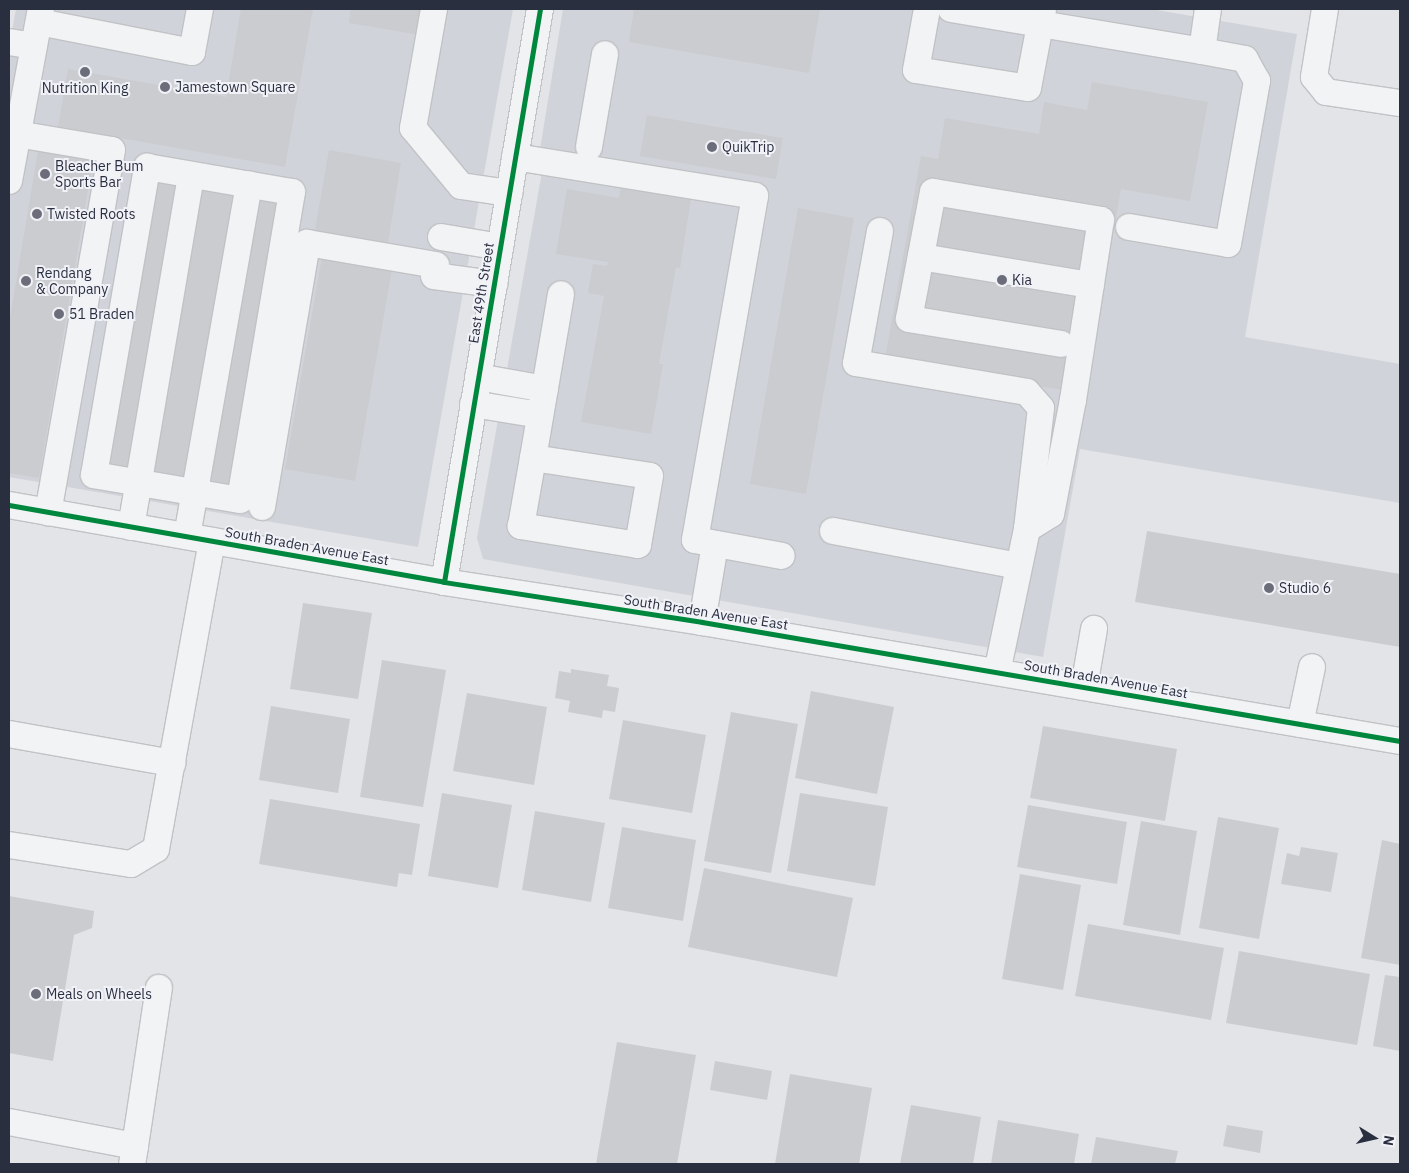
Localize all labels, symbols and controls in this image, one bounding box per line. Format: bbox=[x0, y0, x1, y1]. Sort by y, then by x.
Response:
marker: Nutrition King bbox=[79, 66, 91, 78]
place label: Jamestown Square bbox=[175, 79, 295, 95]
place label: Nutrition King bbox=[42, 80, 128, 96]
marker: Jamestown Square bbox=[159, 81, 171, 93]
place label: QuikTrip bbox=[722, 139, 774, 155]
marker: QuikTrip bbox=[706, 141, 718, 153]
place label: Bleacher Bum Sports Bar bbox=[55, 158, 144, 190]
marker: Bleacher Bum Sports Bar bbox=[39, 168, 51, 180]
place label: Twisted Roots bbox=[47, 206, 136, 222]
marker: Twisted Roots bbox=[31, 208, 43, 220]
street label: East 49th Street bbox=[465, 241, 497, 345]
place label: Rendang & Company bbox=[36, 265, 108, 298]
place label: Kia bbox=[1012, 272, 1032, 288]
marker: Kia bbox=[996, 274, 1008, 286]
marker: Rendang & Company bbox=[20, 275, 32, 287]
place label: 51 Braden bbox=[69, 306, 135, 322]
marker: 51 Braden bbox=[53, 308, 65, 320]
street label: South Braden Avenue East bbox=[224, 523, 390, 569]
place label: Studio 6 bbox=[1279, 580, 1331, 596]
marker: Studio 6 bbox=[1263, 582, 1275, 594]
street label: South Braden Avenue East bbox=[623, 591, 789, 633]
street label: South Braden Avenue East bbox=[1023, 656, 1189, 702]
place label: Meals on Wheels bbox=[46, 986, 152, 1002]
marker: Meals on Wheels bbox=[30, 988, 42, 1000]
north arrow bbox=[1349, 1113, 1399, 1163]
text: N bbox=[1379, 1134, 1399, 1147]

